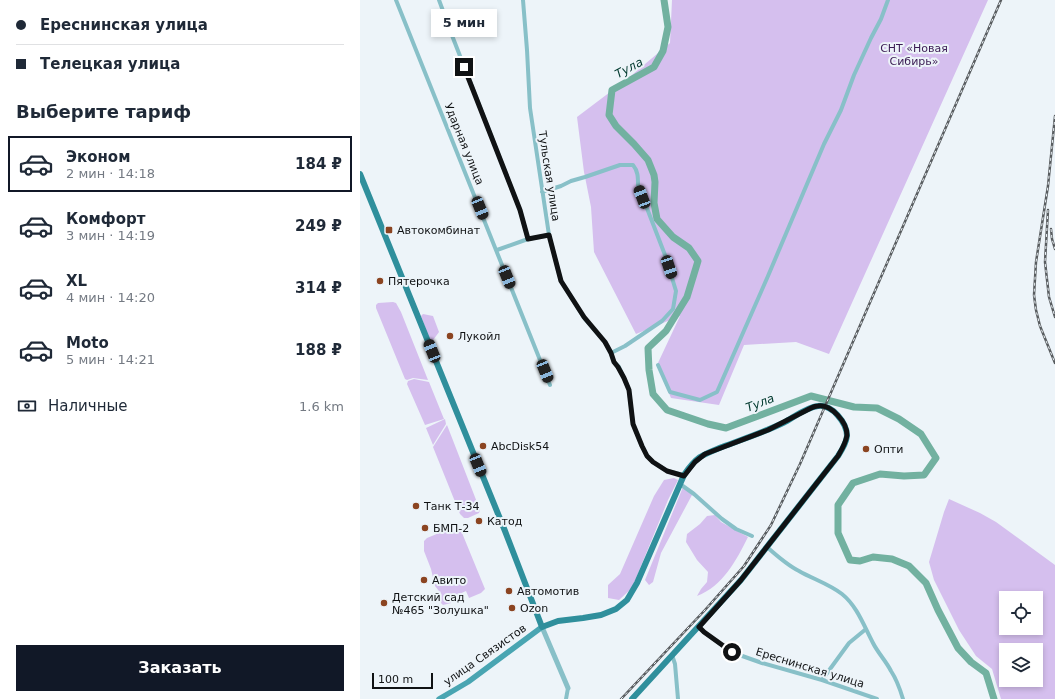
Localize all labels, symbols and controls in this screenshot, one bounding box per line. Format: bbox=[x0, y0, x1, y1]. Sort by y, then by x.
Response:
callout: 5 мин bbox=[431, 9, 497, 37]
text: 5 мин bbox=[443, 15, 485, 30]
text: Ереснинская улица bbox=[40, 16, 208, 34]
park label: СНТ «Новая Сибирь» bbox=[880, 42, 948, 68]
text: Телецкая улица bbox=[40, 55, 180, 73]
water label: Тула bbox=[613, 55, 645, 81]
route end bbox=[455, 58, 473, 76]
text: Выберите тариф bbox=[16, 101, 191, 122]
street label: Ударная улица bbox=[442, 101, 486, 187]
street label: Тульская улица bbox=[535, 129, 563, 222]
icon: car bbox=[18, 146, 54, 182]
text: Эконом bbox=[66, 148, 130, 166]
text: 184 ₽ bbox=[295, 155, 342, 173]
text: 2 мин · 14:18 bbox=[66, 166, 155, 181]
car bbox=[632, 184, 652, 210]
car bbox=[470, 195, 490, 221]
icon: car bbox=[18, 208, 54, 244]
text: Комфорт bbox=[66, 210, 145, 228]
text: 249 ₽ bbox=[295, 217, 342, 235]
place label: Автокомбинат bbox=[397, 224, 481, 237]
marker: Автокомбинат bbox=[384, 225, 394, 235]
text: 3 мин · 14:19 bbox=[66, 228, 155, 243]
car bbox=[660, 254, 678, 280]
car bbox=[497, 264, 517, 290]
icon: car bbox=[18, 270, 54, 306]
text: XL bbox=[66, 272, 87, 290]
place label: Пятерочка bbox=[388, 275, 450, 288]
marker: Пятерочка bbox=[375, 276, 385, 286]
text: 314 ₽ bbox=[295, 279, 342, 297]
text: 4 мин · 14:20 bbox=[66, 290, 155, 305]
place label: Лукойл bbox=[458, 330, 500, 343]
marker: Лукойл bbox=[445, 331, 455, 341]
icon: car bbox=[18, 332, 54, 368]
text: Moto bbox=[66, 334, 109, 352]
car bbox=[422, 338, 442, 364]
text: 188 ₽ bbox=[295, 341, 342, 359]
text: 5 мин · 14:21 bbox=[66, 352, 155, 367]
car bbox=[535, 358, 555, 384]
water label: Тула bbox=[744, 391, 776, 415]
icon: cash bbox=[16, 395, 38, 417]
text: Наличные bbox=[48, 397, 128, 415]
text: 1.6 km bbox=[299, 399, 344, 414]
place label: AbcDisk54 bbox=[491, 440, 549, 453]
marker: AbcDisk54 bbox=[478, 441, 488, 451]
place label: Опти bbox=[874, 443, 903, 456]
marker: Опти bbox=[861, 444, 871, 454]
car bbox=[468, 452, 488, 478]
place label: Танк Т-34 bbox=[423, 500, 479, 513]
marker: Танк Т-34 bbox=[411, 501, 421, 511]
place label: Катод bbox=[487, 515, 523, 528]
marker: Катод bbox=[474, 516, 484, 526]
place label: БМП-2 bbox=[433, 522, 469, 535]
marker: БМП-2 bbox=[420, 523, 430, 533]
place label: Авито bbox=[432, 574, 467, 587]
marker: Авито bbox=[419, 575, 429, 585]
place label: Автомотив bbox=[517, 585, 579, 598]
marker: Автомотив bbox=[504, 586, 514, 596]
place label: Детский сад №465 "Золушка" bbox=[392, 591, 489, 617]
map controls bbox=[999, 591, 1043, 687]
button: locate bbox=[999, 591, 1043, 635]
marker: Детский сад №465 "Золушка" bbox=[379, 598, 389, 608]
place label: Ozon bbox=[520, 602, 548, 615]
marker: Ozon bbox=[507, 603, 517, 613]
street label: улица Связистов bbox=[441, 622, 529, 688]
route start bbox=[723, 643, 741, 661]
button: layers bbox=[999, 643, 1043, 687]
button: Заказать bbox=[16, 645, 344, 691]
street label: Ереснинская улица bbox=[754, 645, 866, 691]
scale bar bbox=[372, 671, 433, 690]
text: 100 m bbox=[378, 673, 413, 686]

